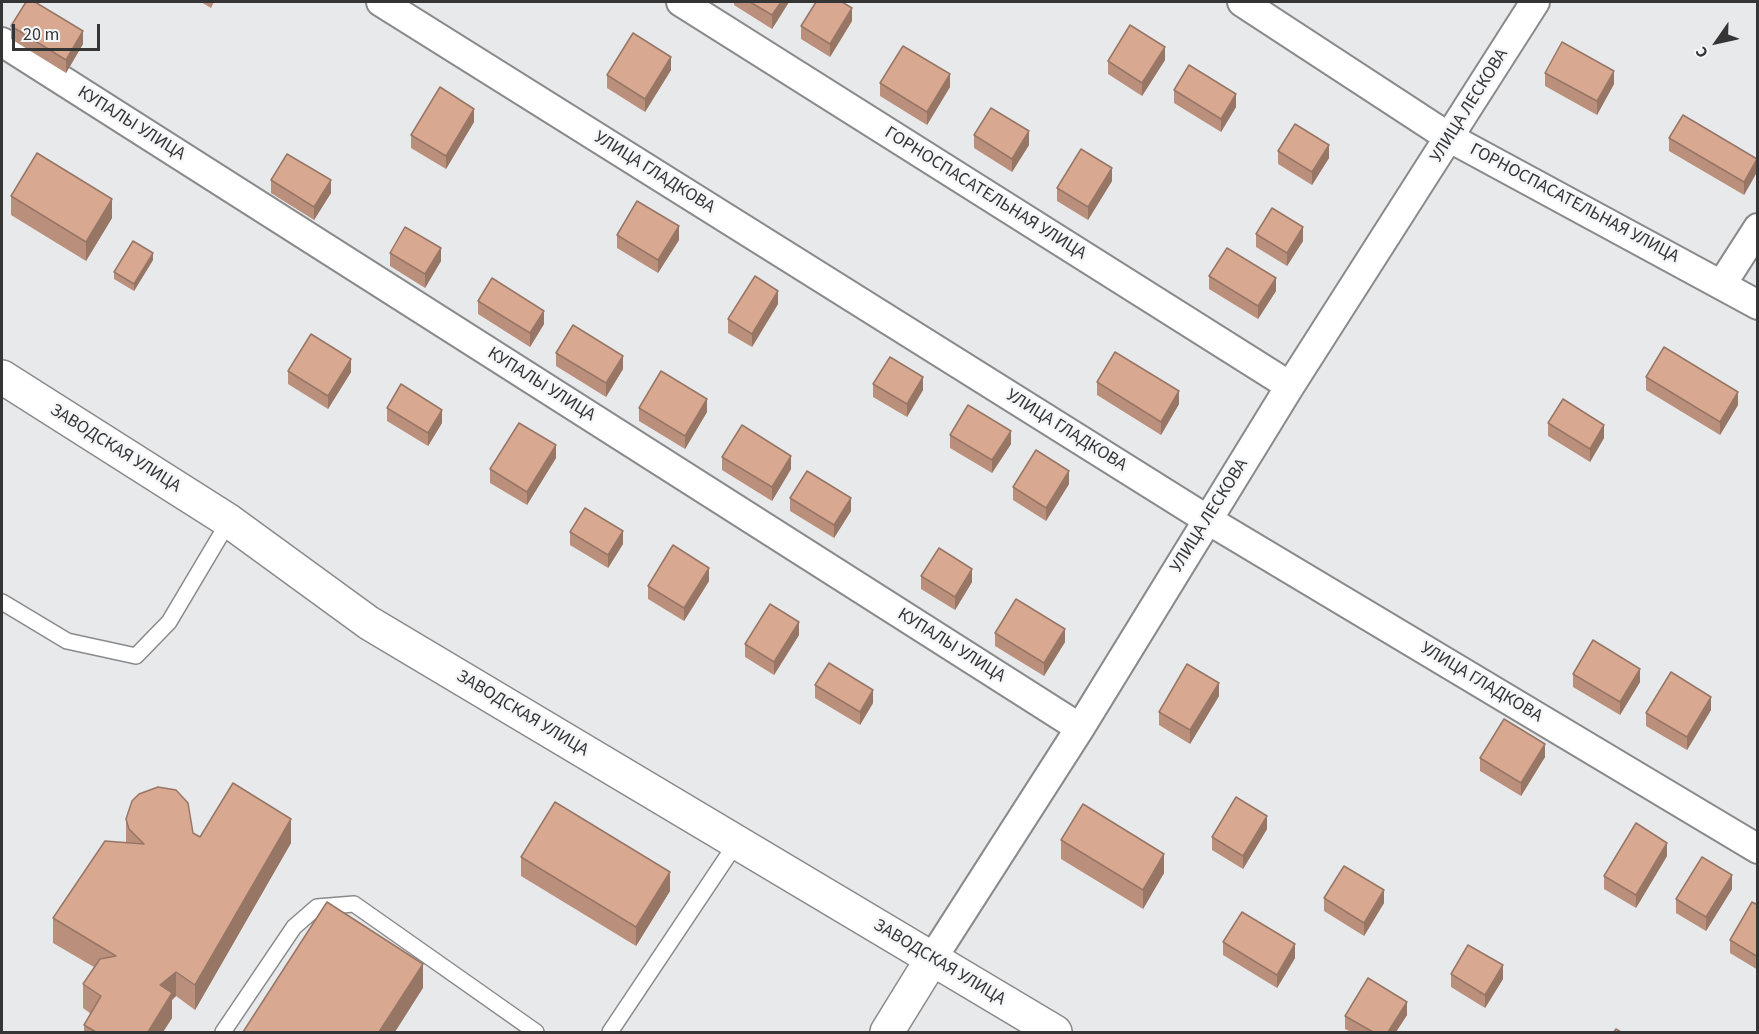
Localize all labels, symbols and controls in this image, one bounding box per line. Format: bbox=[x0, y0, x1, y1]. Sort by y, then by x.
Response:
scale bar bbox=[15, 12, 104, 50]
north arrow bbox=[1687, 12, 1747, 72]
text: 20 m bbox=[23, 22, 59, 47]
text: С bbox=[1690, 42, 1714, 62]
street label: УЛИЦА ЛЕСКОВА bbox=[1426, 45, 1514, 167]
street label: КУПАЛЫ УЛИЦА bbox=[73, 82, 189, 166]
street label: ГОРНОСПАСАТЕЛЬНАЯ УЛИЦА bbox=[880, 123, 1090, 265]
street label: УЛИЦА ГЛАДКОВА bbox=[590, 127, 718, 219]
street label: ГОРНОСПАСАТЕЛЬНАЯ УЛИЦА bbox=[1466, 140, 1682, 268]
street label: КУПАЛЫ УЛИЦА bbox=[483, 343, 599, 427]
street label: УЛИЦА ГЛАДКОВА bbox=[1002, 385, 1130, 477]
street label: ЗАВОДСКАЯ УЛИЦА bbox=[46, 400, 184, 498]
street label: УЛИЦА ЛЕСКОВА bbox=[1166, 455, 1254, 577]
street label: КУПАЛЫ УЛИЦА bbox=[893, 604, 1009, 688]
street label: УЛИЦА ГЛАДКОВА bbox=[1416, 638, 1546, 728]
street label: ЗАВОДСКАЯ УЛИЦА bbox=[452, 666, 592, 762]
street label: ЗАВОДСКАЯ УЛИЦА bbox=[869, 915, 1009, 1011]

